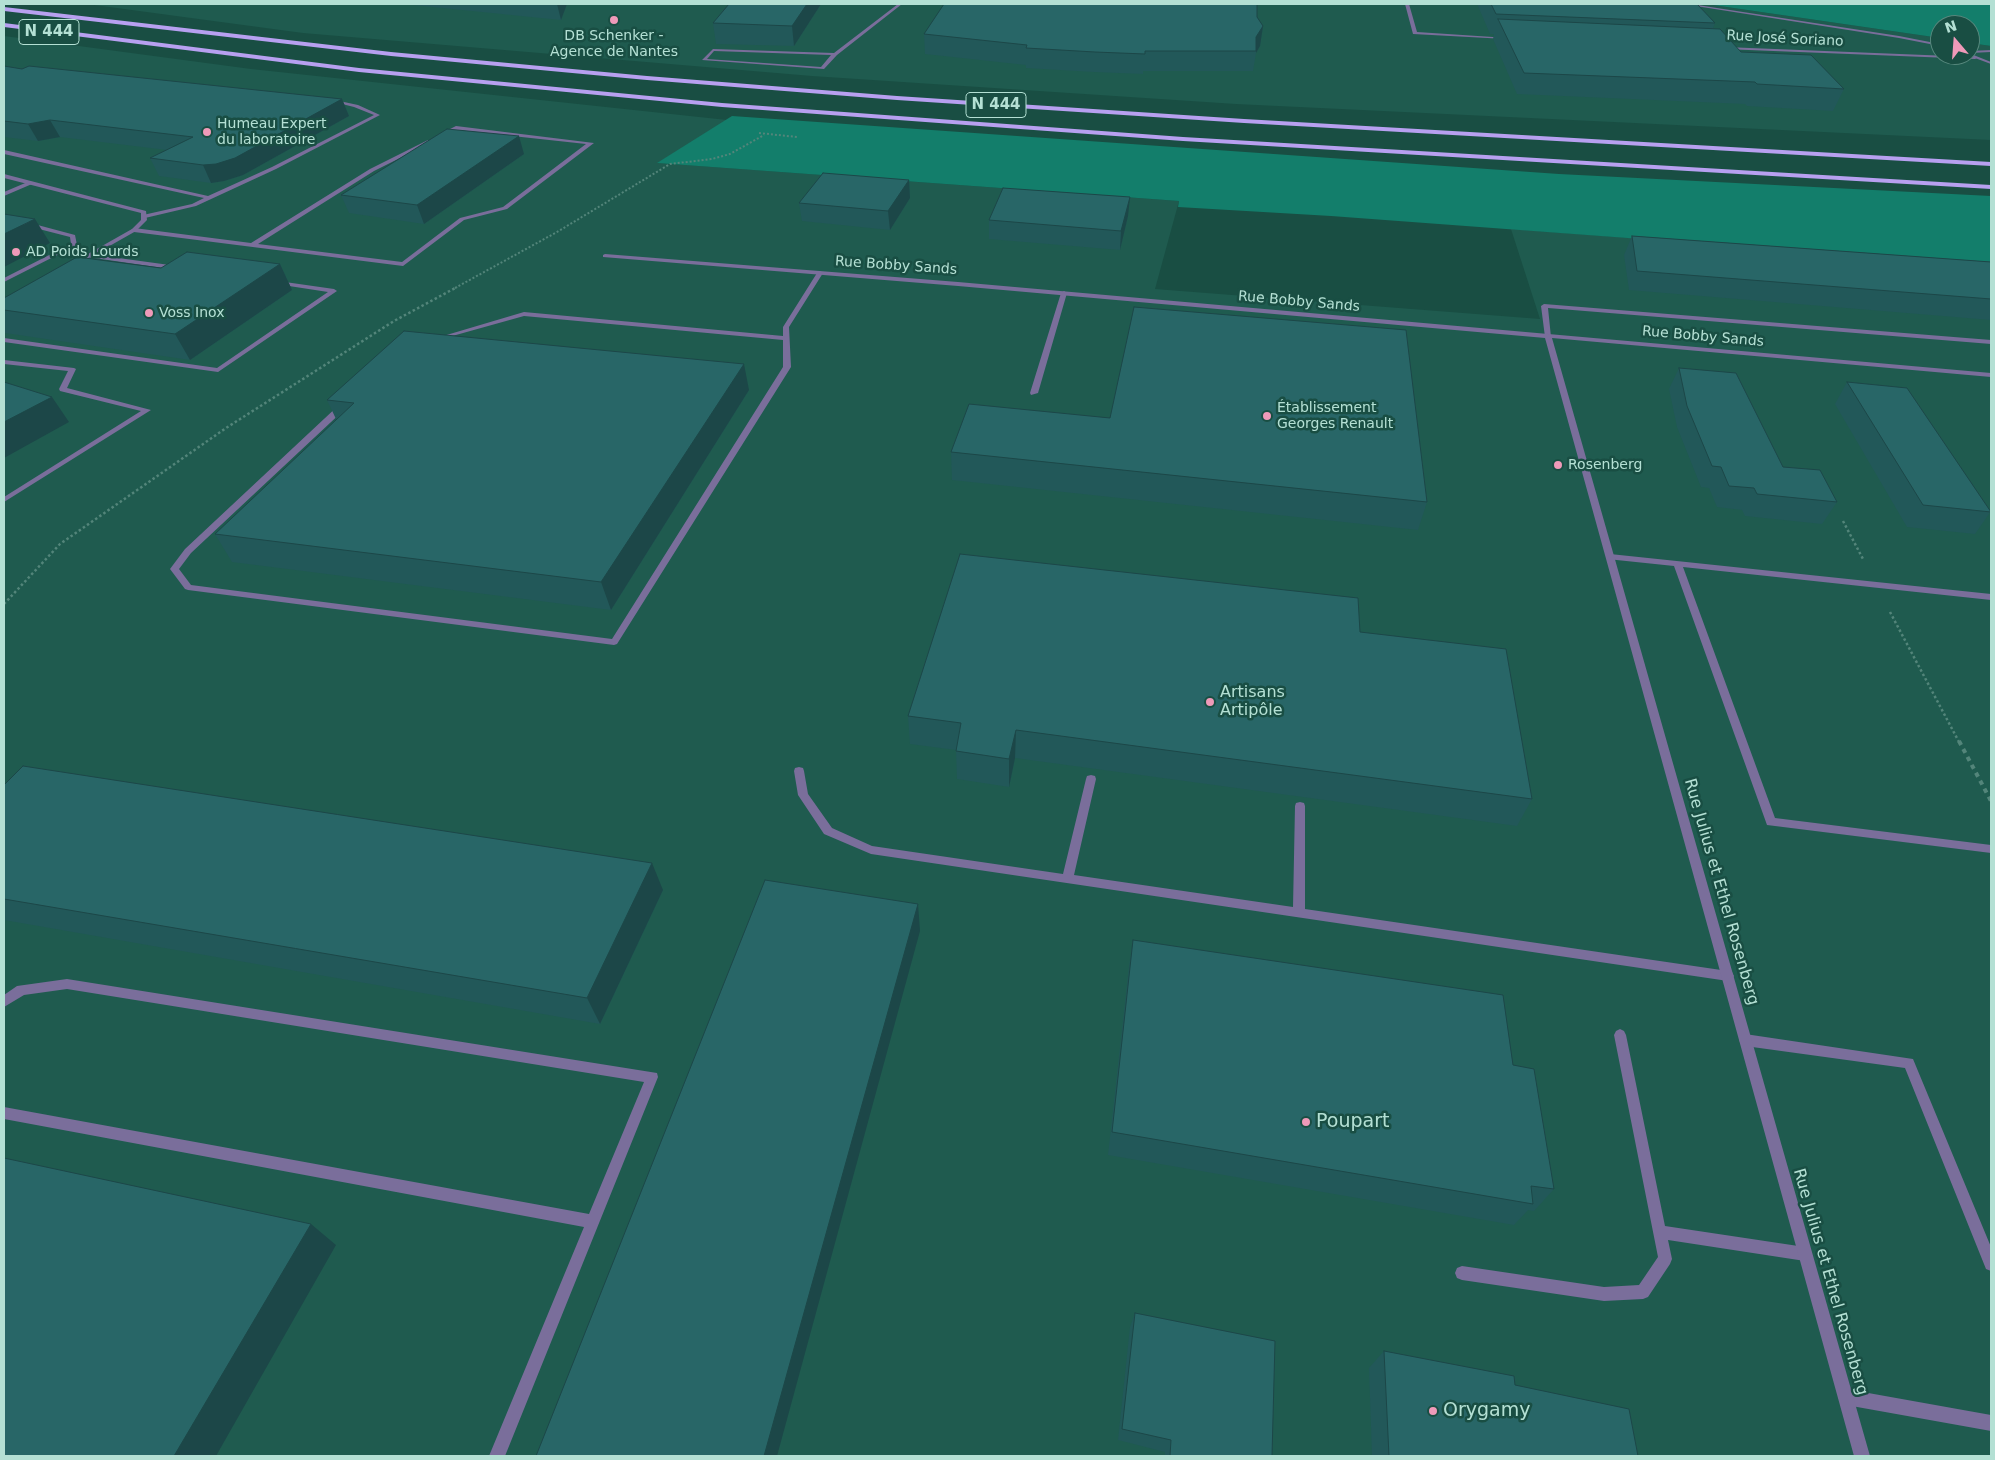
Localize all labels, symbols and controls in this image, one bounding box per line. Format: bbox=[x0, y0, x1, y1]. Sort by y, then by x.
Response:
marker: DB Schenker - Agence de Nantes bbox=[608, 14, 620, 26]
north arrow bbox=[1930, 15, 1980, 65]
text: N bbox=[1943, 17, 1959, 36]
road number: N 444 bbox=[19, 20, 79, 44]
place label: DB Schenker - Agence de Nantes bbox=[550, 28, 678, 60]
street label: Rue José Soriano bbox=[1726, 28, 1844, 50]
road number: N 444 bbox=[966, 92, 1026, 118]
place label: Humeau Expert du laboratoire bbox=[217, 116, 326, 148]
marker: Humeau Expert du laboratoire bbox=[201, 126, 213, 138]
place label: AD Poids Lourds bbox=[26, 244, 139, 260]
marker: AD Poids Lourds bbox=[10, 246, 22, 258]
street label: Rue Bobby Sands bbox=[834, 253, 958, 279]
street label: Rue Bobby Sands bbox=[1237, 288, 1361, 316]
place label: Voss Inox bbox=[159, 305, 225, 321]
marker: Voss Inox bbox=[143, 307, 155, 319]
street label: Rue Bobby Sands bbox=[1641, 323, 1765, 351]
place label: Établissement Georges Renault bbox=[1277, 400, 1393, 432]
marker: Établissement Georges Renault bbox=[1261, 410, 1273, 422]
place label: Rosenberg bbox=[1568, 457, 1642, 473]
marker: Rosenberg bbox=[1552, 459, 1564, 471]
place label: Artisans Artipôle bbox=[1220, 683, 1285, 721]
marker: Artisans Artipôle bbox=[1204, 696, 1216, 708]
street label: Rue Julius et Ethel Rosenberg bbox=[1679, 776, 1763, 1008]
place label: Poupart bbox=[1316, 1111, 1389, 1133]
marker: Poupart bbox=[1300, 1116, 1312, 1128]
street label: Rue Julius et Ethel Rosenberg bbox=[1788, 1166, 1872, 1398]
place label: Orygamy bbox=[1443, 1400, 1530, 1422]
marker: Orygamy bbox=[1427, 1405, 1439, 1417]

